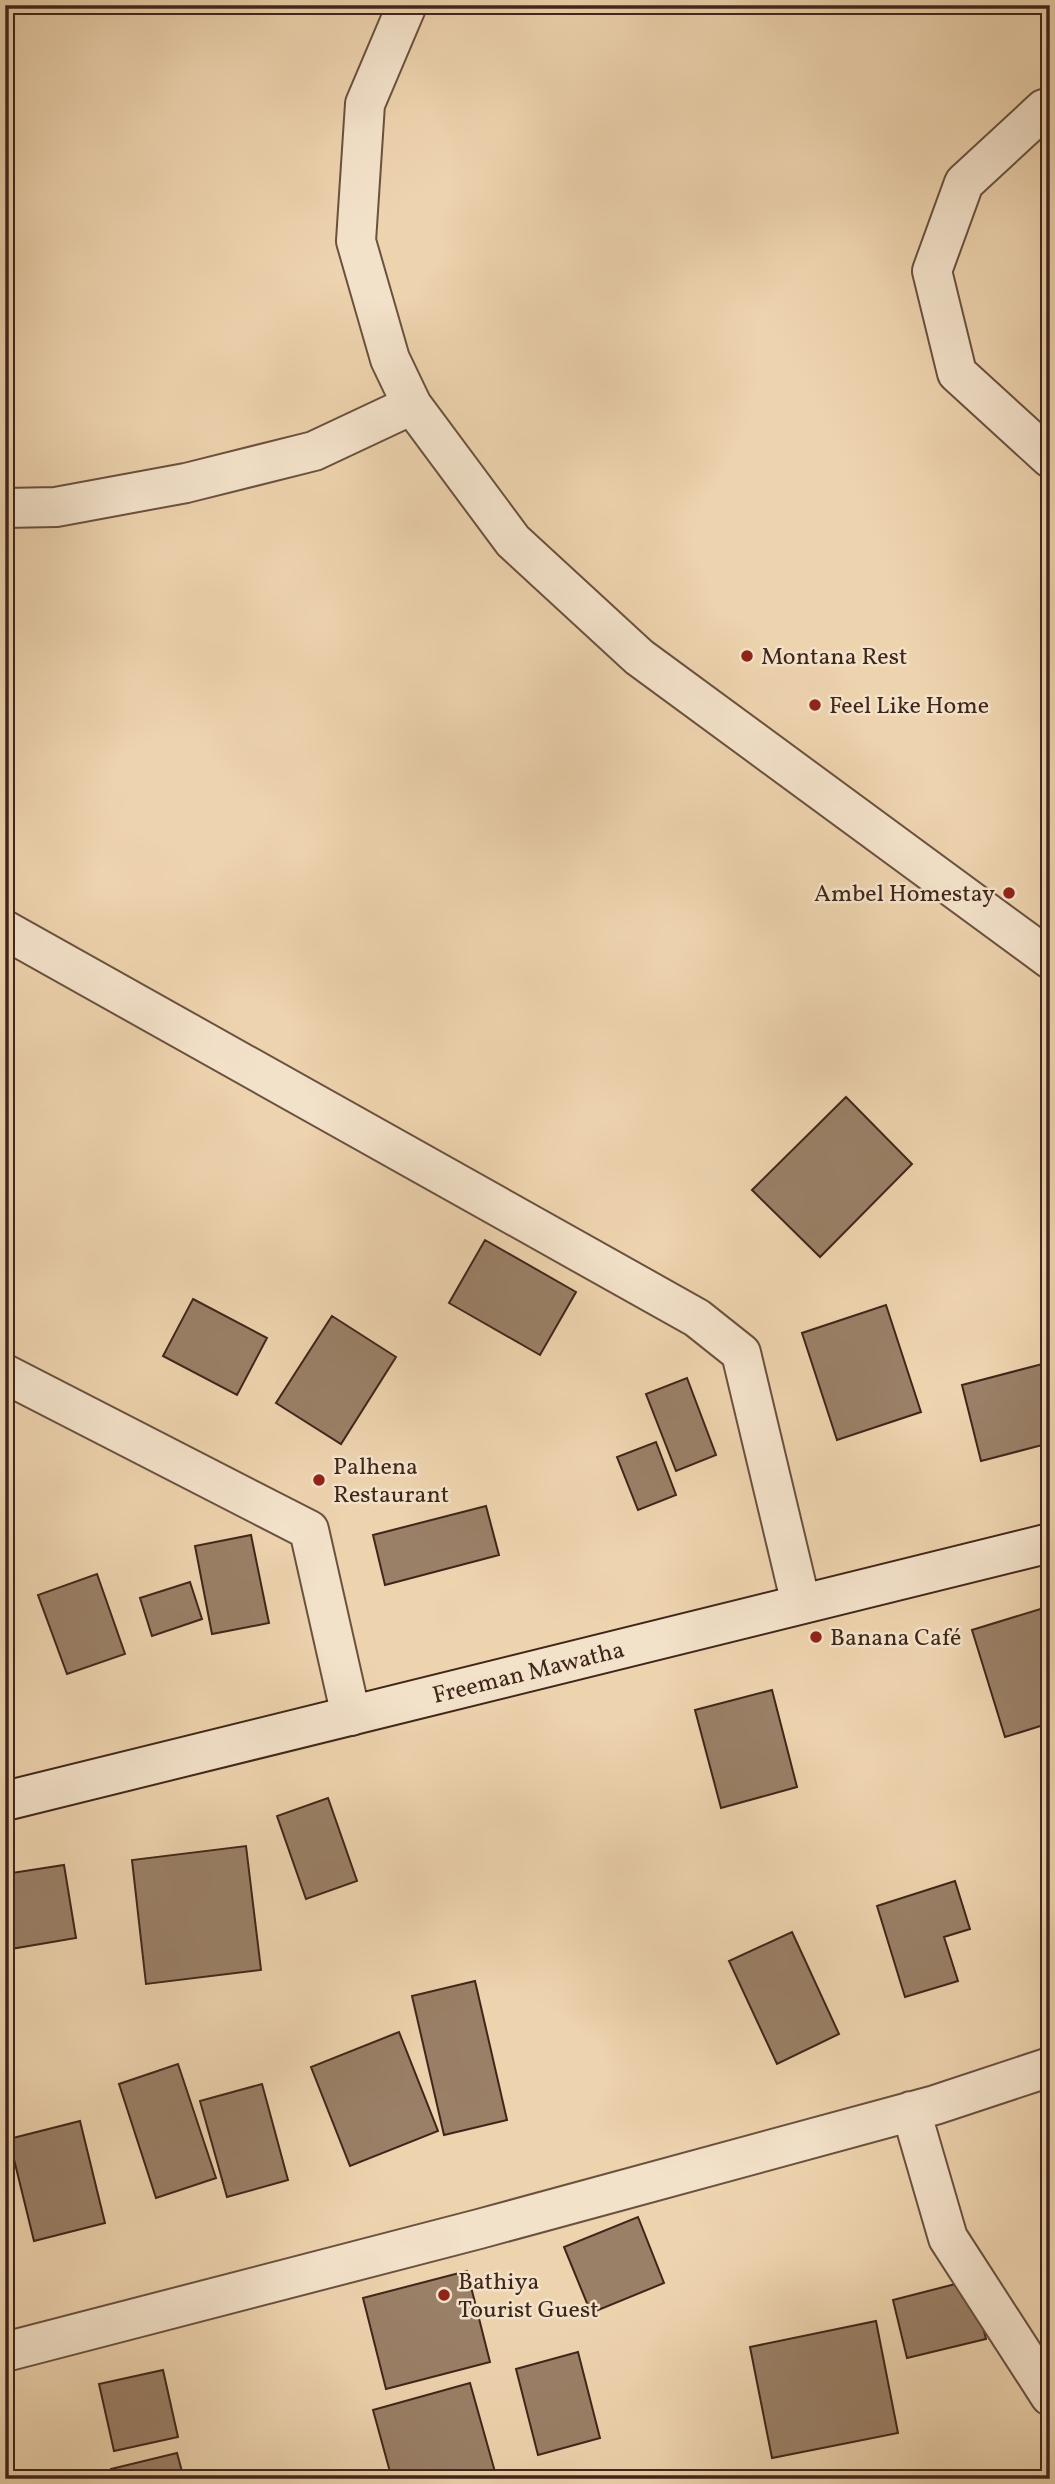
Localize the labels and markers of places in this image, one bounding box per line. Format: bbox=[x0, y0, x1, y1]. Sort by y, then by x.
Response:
place label: Montana Rest bbox=[761, 641, 907, 675]
marker: Montana Rest bbox=[739, 648, 755, 664]
place label: Feel Like Home bbox=[829, 690, 989, 724]
marker: Feel Like Home bbox=[807, 697, 823, 713]
place label: Ambel Homestay bbox=[814, 878, 995, 912]
marker: Ambel Homestay bbox=[1001, 885, 1017, 901]
place label: Palhena Restaurant bbox=[333, 1451, 449, 1513]
marker: Palhena Restaurant bbox=[311, 1472, 327, 1488]
place label: Banana Café bbox=[830, 1622, 961, 1656]
marker: Banana Café bbox=[808, 1629, 824, 1645]
place label: Bathiya Tourist Guest bbox=[458, 2266, 599, 2328]
marker: Bathiya Tourist Guest bbox=[436, 2287, 452, 2303]

